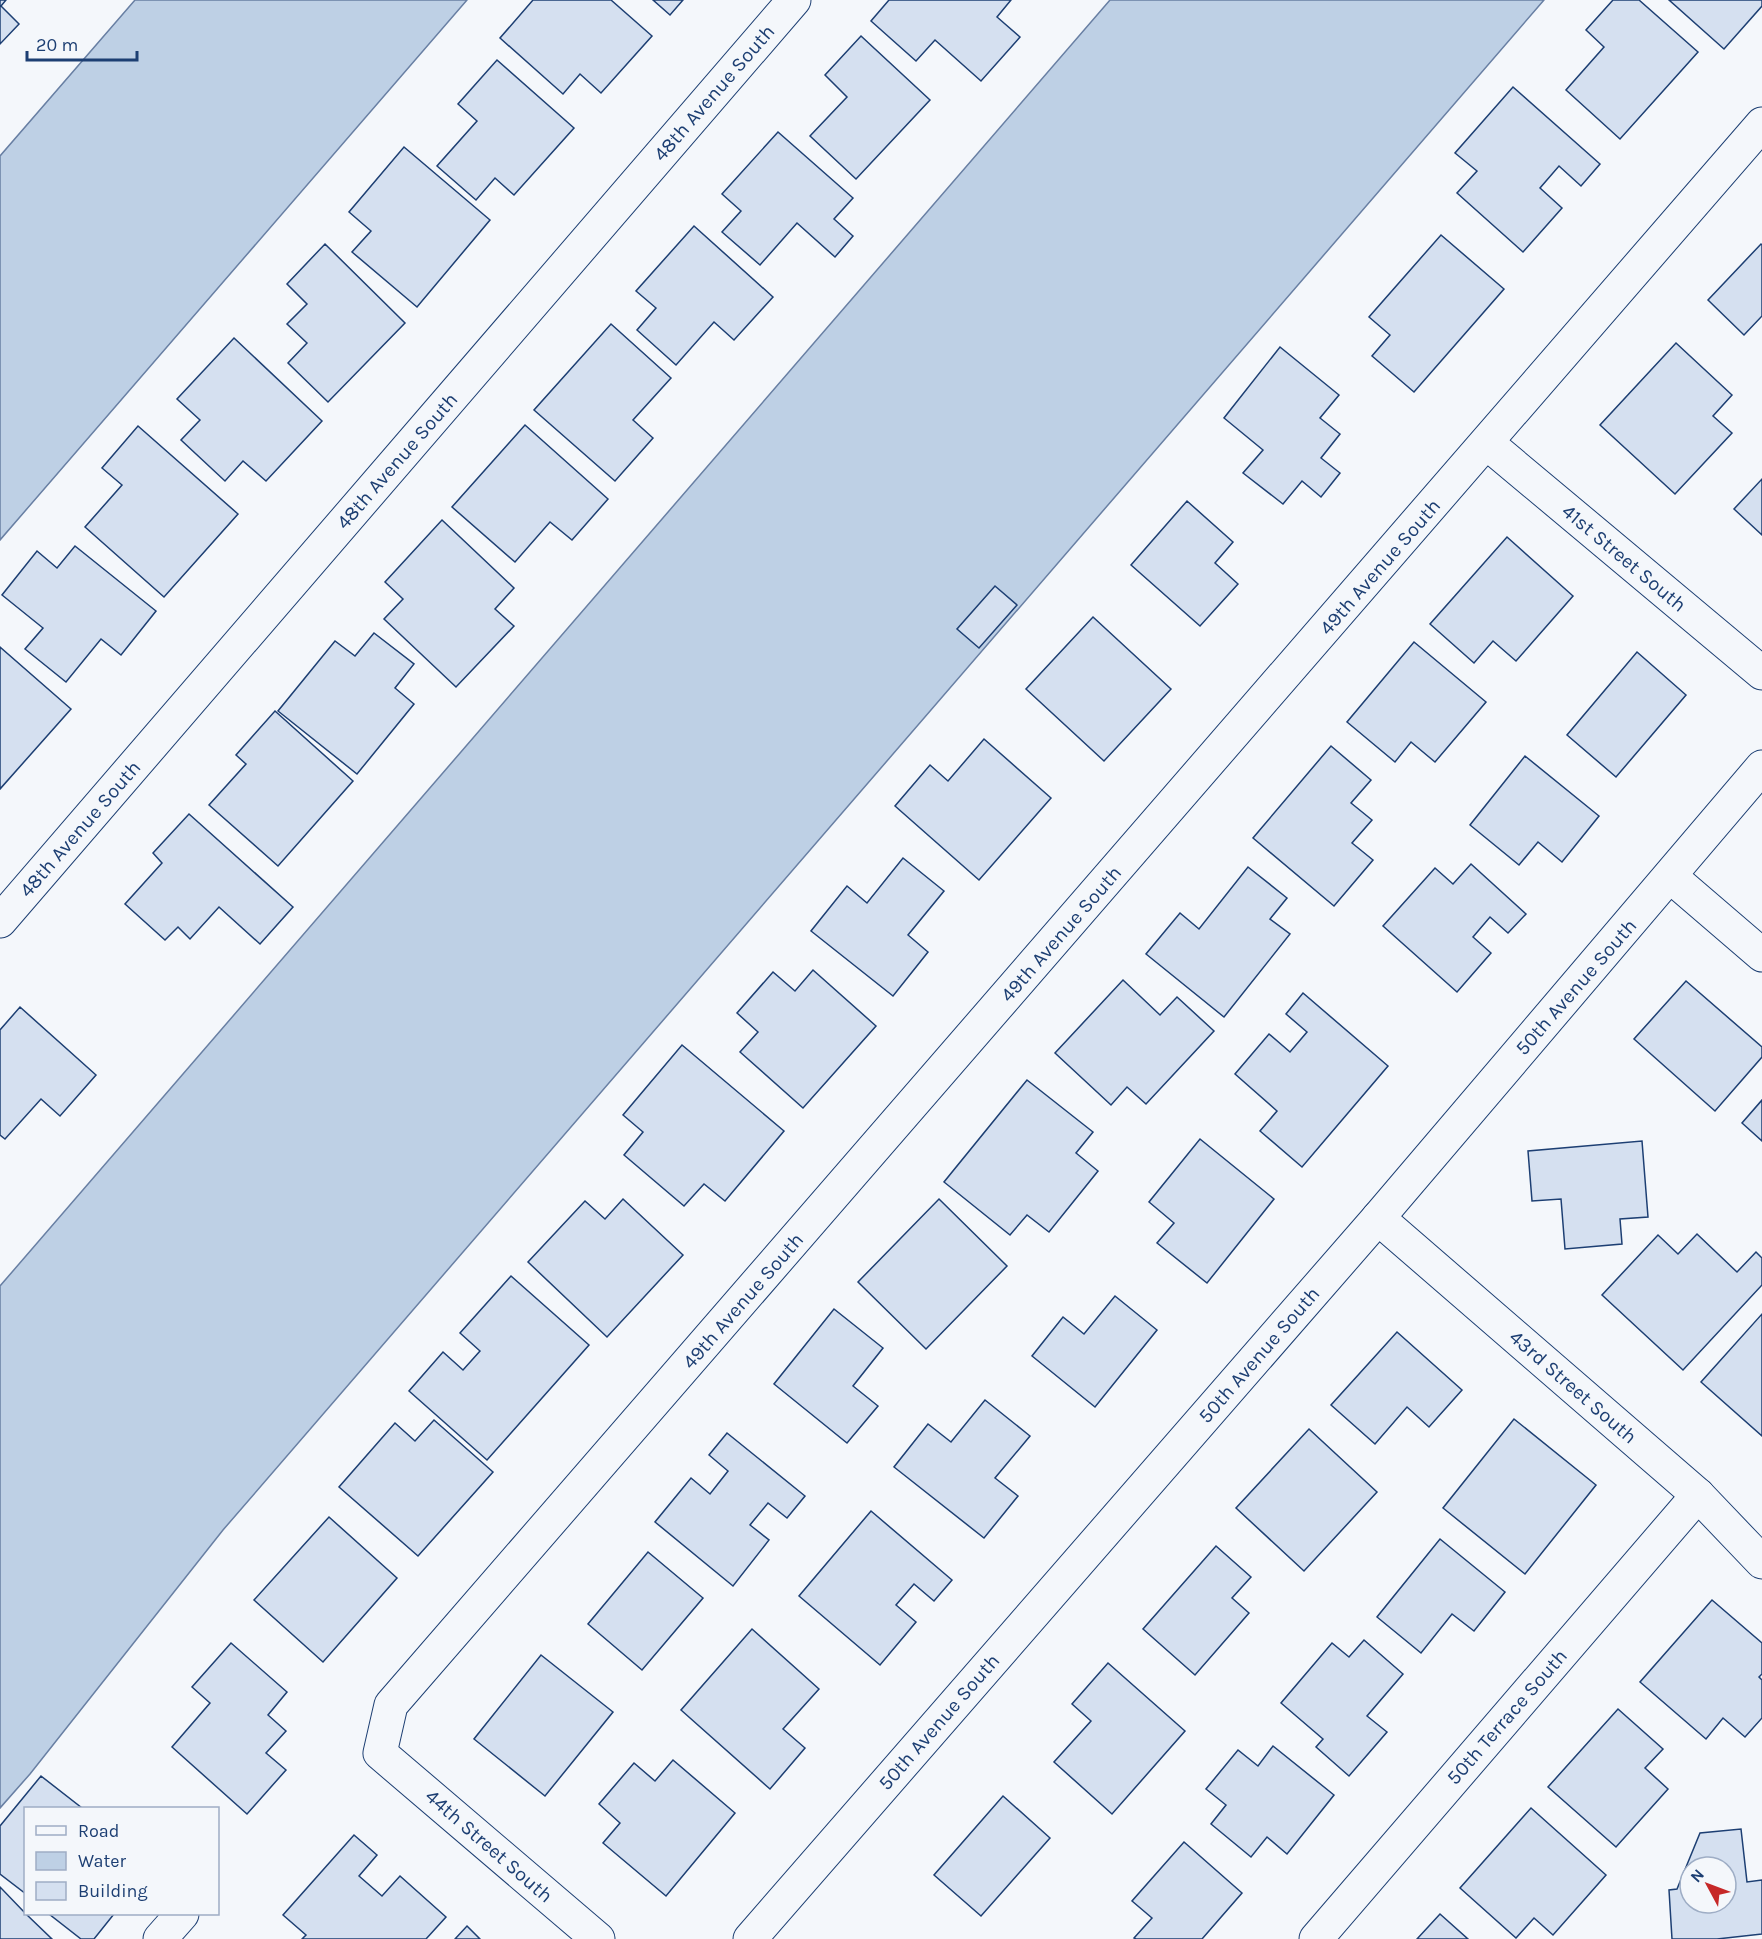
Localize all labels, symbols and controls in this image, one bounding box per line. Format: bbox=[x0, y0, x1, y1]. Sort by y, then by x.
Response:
street label: 48th Avenue South bbox=[649, 20, 779, 166]
scale bar bbox=[27, 24, 136, 62]
text: 20 m bbox=[36, 34, 78, 56]
street label: 48th Avenue South bbox=[332, 388, 462, 534]
street label: 49th Avenue South bbox=[1315, 494, 1445, 640]
street label: 41st Street South bbox=[1557, 499, 1691, 617]
street label: 48th Avenue South bbox=[15, 756, 145, 902]
street label: 49th Avenue South bbox=[996, 861, 1126, 1007]
street label: 50th Avenue South bbox=[1511, 914, 1641, 1060]
street label: 49th Avenue South bbox=[678, 1228, 808, 1374]
street label: 50th Avenue South bbox=[1194, 1282, 1324, 1428]
street label: 43rd Street South bbox=[1505, 1325, 1641, 1449]
street label: 50th Terrace South bbox=[1442, 1645, 1572, 1789]
street label: 50th Avenue South bbox=[874, 1649, 1004, 1795]
street label: 44th Street South bbox=[421, 1784, 557, 1908]
legend bbox=[24, 1807, 219, 1915]
text: Road bbox=[78, 1820, 119, 1842]
text: Water bbox=[78, 1850, 126, 1872]
north arrow bbox=[1678, 1855, 1738, 1915]
text: N bbox=[1686, 1865, 1708, 1886]
text: Building bbox=[78, 1880, 148, 1902]

